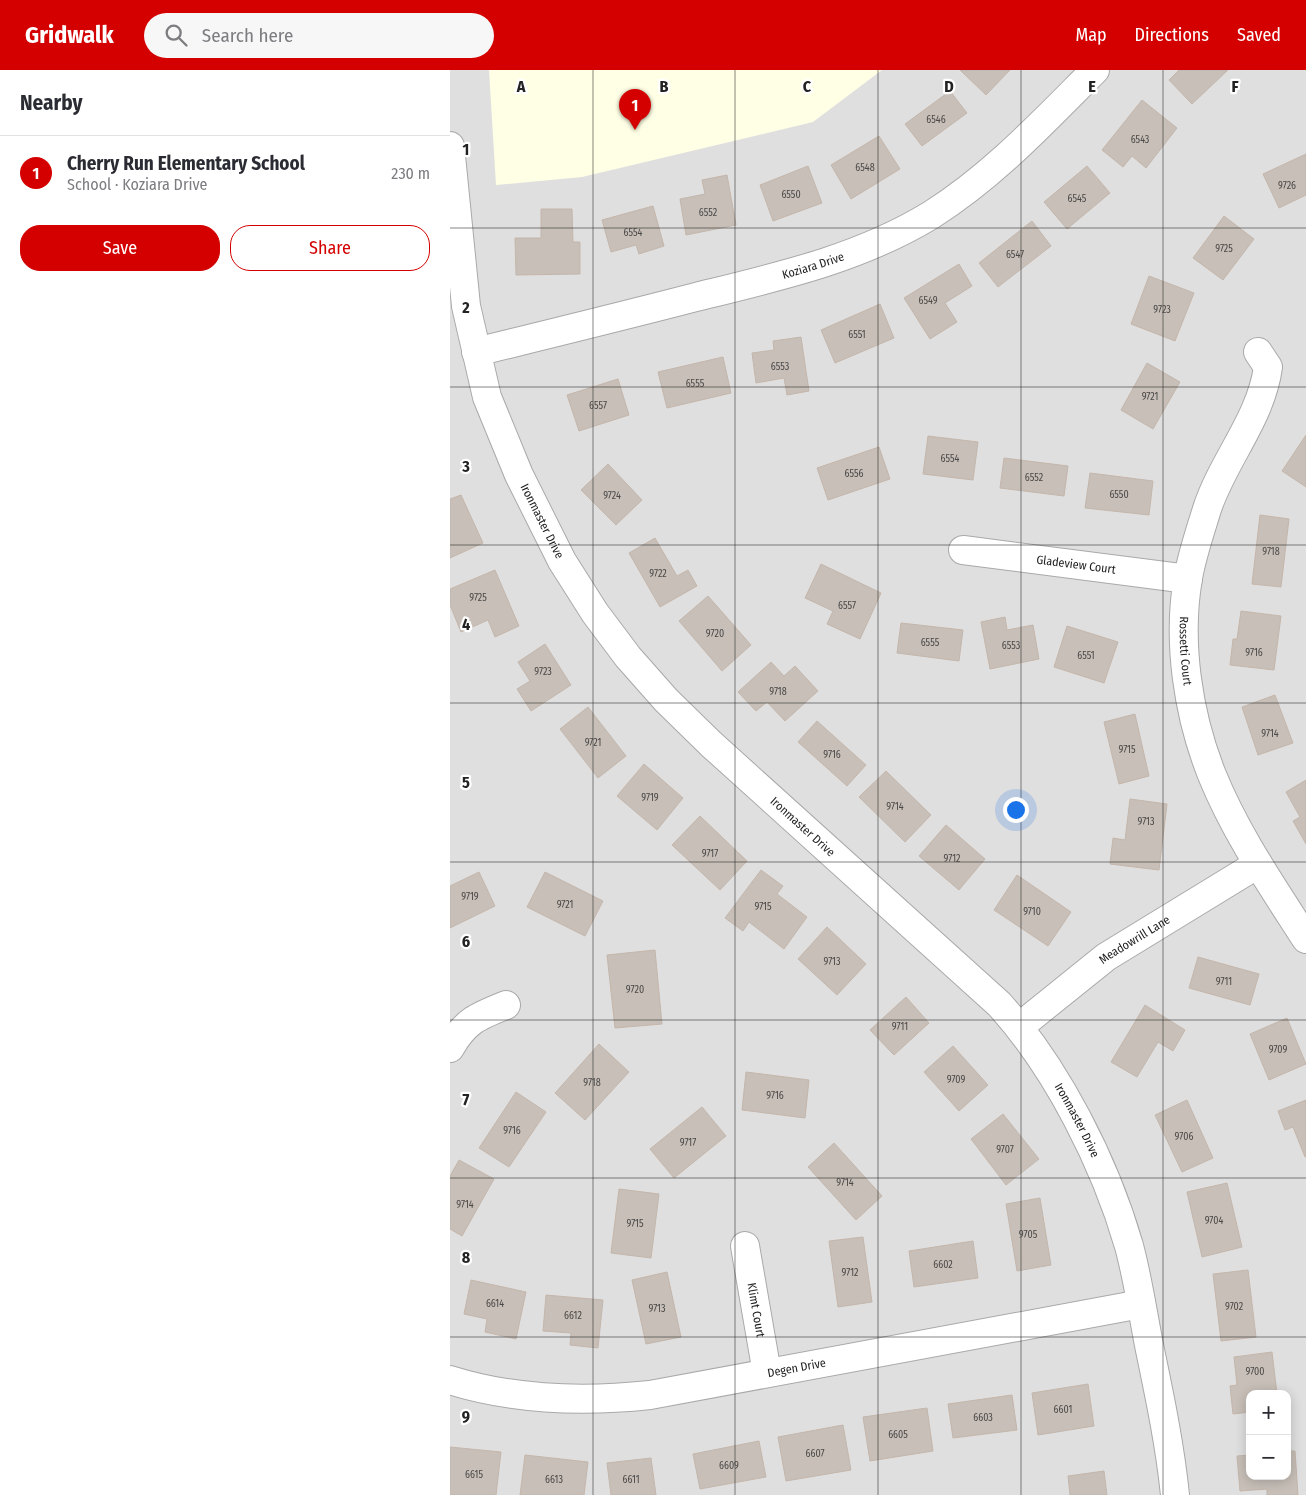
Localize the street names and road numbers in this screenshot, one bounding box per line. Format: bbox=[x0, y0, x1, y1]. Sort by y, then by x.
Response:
street label: Koziara Drive bbox=[781, 249, 846, 282]
street label: Ironmaster Drive bbox=[517, 481, 567, 561]
street label: Gladeview Court bbox=[1036, 553, 1117, 577]
street label: Rossetti Court bbox=[1177, 616, 1195, 686]
street label: Ironmaster Drive bbox=[768, 794, 838, 859]
street label: Meadowrill Lane bbox=[1096, 913, 1173, 967]
street label: Ironmaster Drive bbox=[1052, 1081, 1102, 1160]
street label: Klimt Court bbox=[744, 1282, 768, 1338]
street label: Degen Drive bbox=[766, 1356, 827, 1380]

